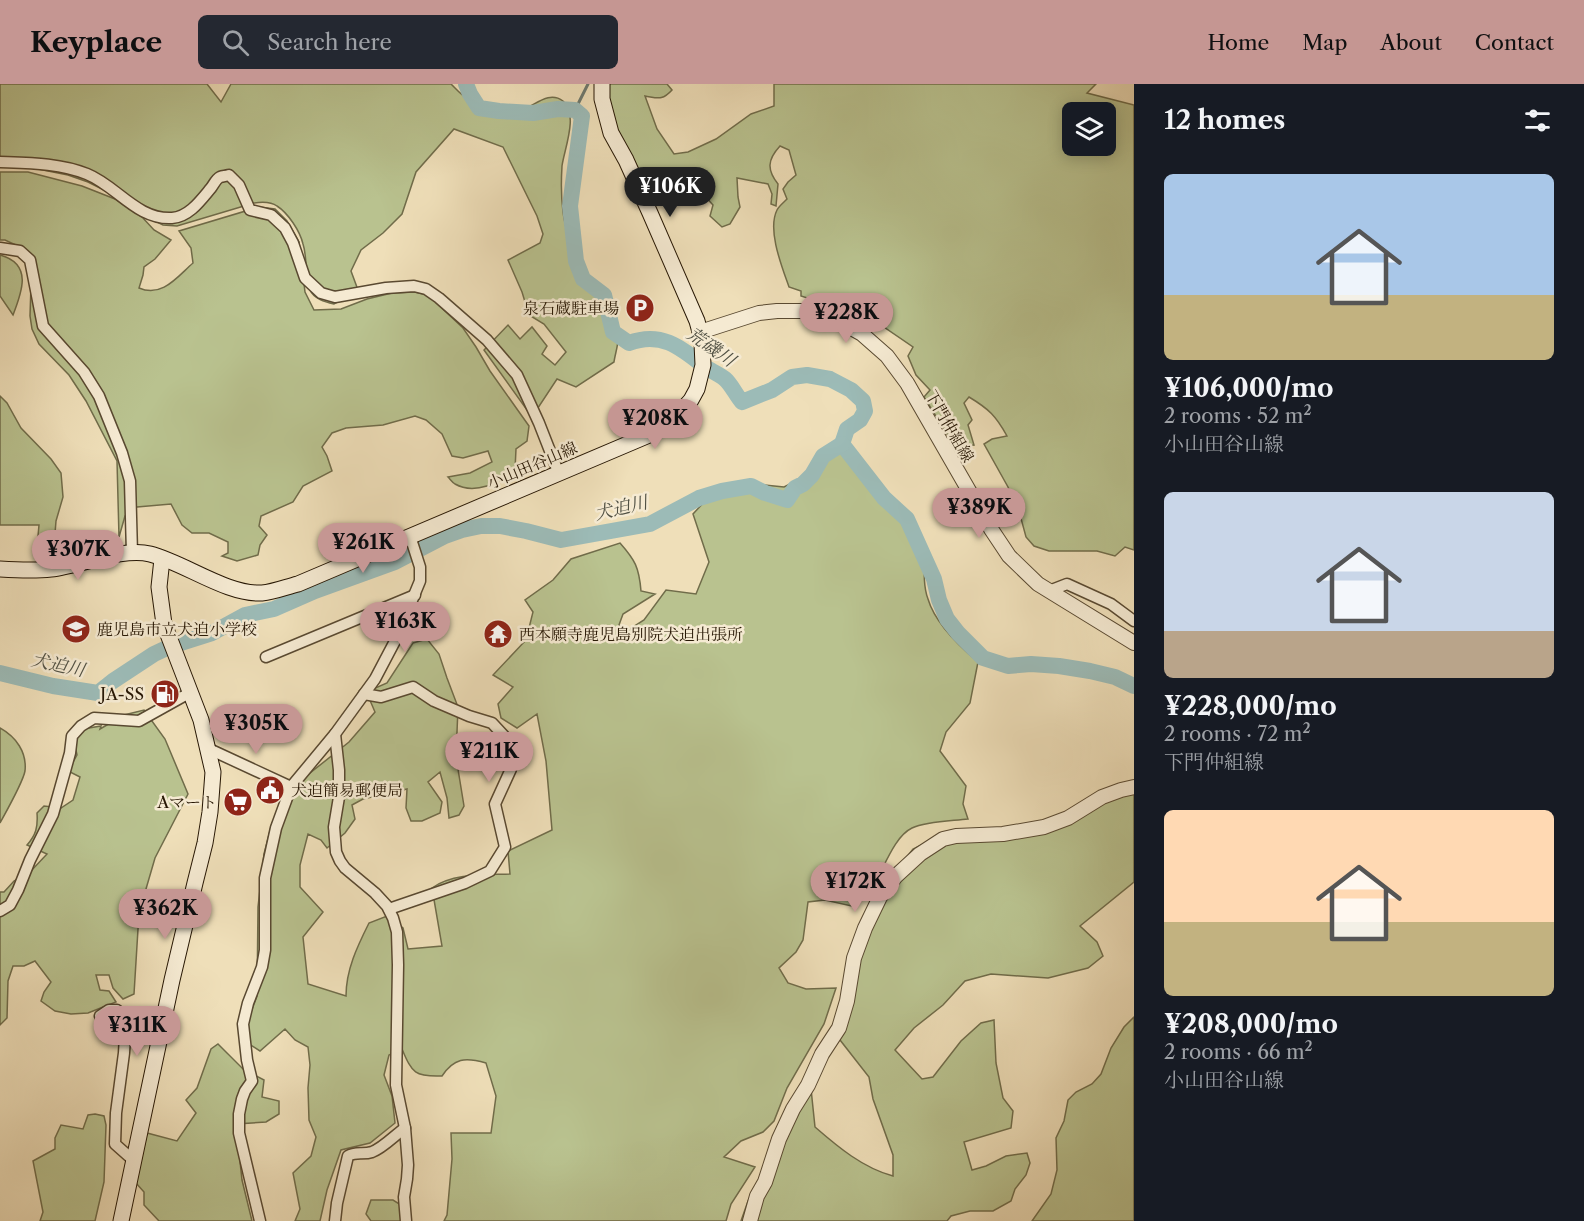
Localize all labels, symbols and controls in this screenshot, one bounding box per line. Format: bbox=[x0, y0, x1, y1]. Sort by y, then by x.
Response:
search box bbox=[198, 15, 618, 69]
text: Keyplace bbox=[30, 25, 162, 59]
icon: search bbox=[219, 26, 252, 59]
text: Search here bbox=[267, 29, 392, 56]
text: Home bbox=[1208, 30, 1269, 55]
text: Map bbox=[1302, 30, 1347, 55]
text: About bbox=[1380, 30, 1442, 55]
text: Contact bbox=[1475, 30, 1554, 55]
map controls bbox=[1062, 102, 1116, 156]
button: layers bbox=[1062, 102, 1116, 156]
text: 12 homes bbox=[1164, 104, 1285, 136]
icon: filters bbox=[1521, 104, 1554, 137]
pin: ¥106K bbox=[628, 167, 712, 218]
text: ¥106K bbox=[638, 174, 702, 198]
icon: home bbox=[1305, 213, 1413, 321]
parking icon: 泉石蔵駐車場 bbox=[624, 292, 656, 324]
pin: ¥228K bbox=[804, 293, 888, 344]
place label: 泉石蔵駐車場 bbox=[523, 298, 619, 318]
text: ¥228K bbox=[813, 300, 879, 324]
water label: 荒磯川 bbox=[683, 323, 741, 373]
text: ¥106,000/mo bbox=[1164, 372, 1334, 404]
street label: 下門仲組線 bbox=[921, 386, 979, 466]
pin: ¥208K bbox=[613, 399, 697, 450]
text: 2 rooms · 52 m² bbox=[1164, 404, 1312, 428]
text: ¥208K bbox=[622, 406, 688, 430]
text: 小山田谷山線 bbox=[1164, 432, 1284, 456]
street label: 小山田谷山線 bbox=[484, 437, 580, 493]
pin: ¥389K bbox=[937, 488, 1021, 539]
water label: 犬迫川 bbox=[592, 491, 652, 525]
text: ¥389K bbox=[946, 495, 1012, 519]
pin: ¥261K bbox=[321, 523, 405, 574]
pin: ¥307K bbox=[36, 530, 120, 581]
text: ¥261K bbox=[332, 530, 394, 554]
icon: home bbox=[1305, 531, 1413, 639]
text: ¥307K bbox=[46, 537, 110, 561]
pin: ¥163K bbox=[363, 602, 447, 653]
text: ¥163K bbox=[374, 609, 436, 633]
school or university icon: 鹿児島市立犬迫小学校 bbox=[60, 613, 92, 645]
temple icon: 西本願寺鹿児島別院犬迫出張所 bbox=[482, 618, 514, 650]
place label: 鹿児島市立犬迫小学校 bbox=[97, 619, 257, 639]
place label: 西本願寺鹿児島別院犬迫出張所 bbox=[519, 624, 743, 644]
water label: 犬迫川 bbox=[29, 649, 89, 682]
fuel station icon: JA-SS bbox=[149, 678, 181, 710]
place label: JA-SS bbox=[97, 684, 144, 704]
text: ¥228,000/mo bbox=[1164, 690, 1337, 722]
pin: ¥305K bbox=[214, 704, 298, 755]
text: ¥305K bbox=[224, 711, 288, 735]
text: 2 rooms · 72 m² bbox=[1164, 722, 1311, 746]
pin: ¥211K bbox=[447, 732, 531, 783]
text: ¥211K bbox=[459, 739, 519, 763]
text: 下門仲組線 bbox=[1164, 750, 1264, 774]
public building icon: 犬迫簡易郵便局 bbox=[254, 774, 286, 806]
place label: 犬迫簡易郵便局 bbox=[291, 780, 403, 800]
supermarket icon: Aマート bbox=[222, 786, 254, 818]
place label: Aマート bbox=[156, 792, 217, 812]
icon: home bbox=[1305, 849, 1413, 957]
pin: ¥172K bbox=[813, 862, 897, 913]
text: ¥172K bbox=[825, 869, 885, 893]
pin: ¥362K bbox=[123, 889, 207, 940]
text: ¥362K bbox=[133, 896, 197, 920]
pin: ¥311K bbox=[95, 1006, 179, 1057]
text: ¥208,000/mo bbox=[1164, 1008, 1338, 1040]
text: ¥311K bbox=[108, 1013, 166, 1037]
text: 2 rooms · 66 m² bbox=[1164, 1040, 1313, 1064]
text: 小山田谷山線 bbox=[1164, 1068, 1284, 1092]

